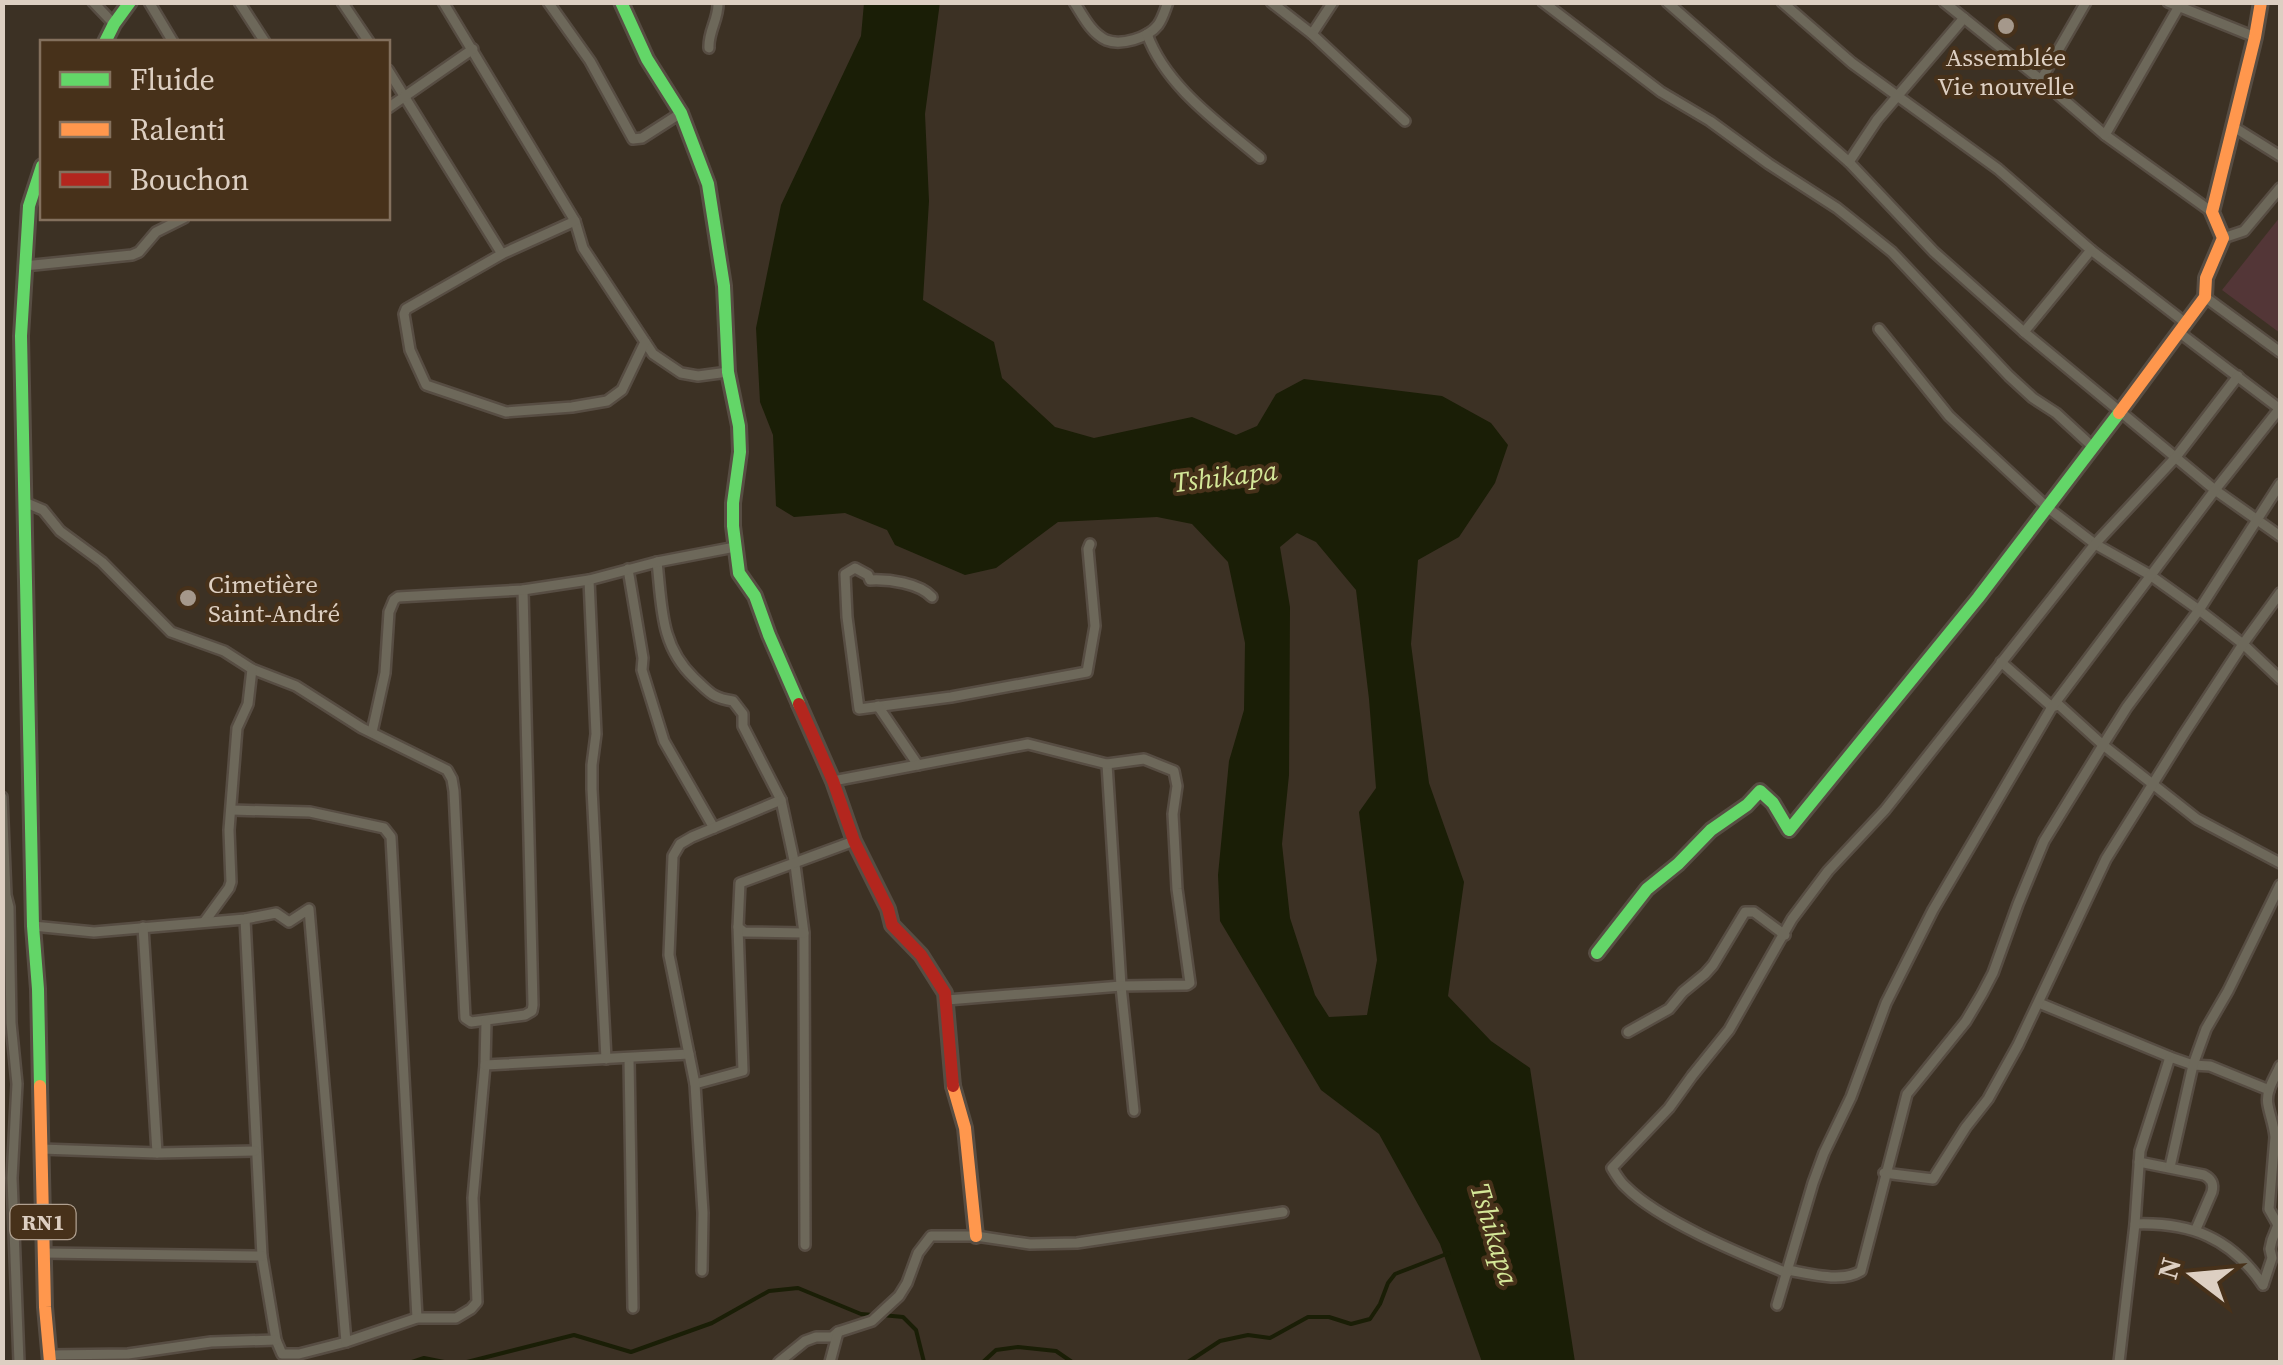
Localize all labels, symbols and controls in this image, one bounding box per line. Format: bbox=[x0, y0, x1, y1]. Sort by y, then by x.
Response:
marker: Assemblée Vie nouvelle bbox=[1995, 15, 2017, 37]
legend bbox=[40, 40, 390, 220]
place label: Assemblée Vie nouvelle bbox=[1937, 40, 2075, 103]
text: Fluide bbox=[130, 59, 215, 100]
text: Ralenti bbox=[130, 109, 226, 150]
text: Bouchon bbox=[130, 159, 249, 200]
water label: Tshikapa bbox=[1170, 451, 1280, 501]
place label: Cimetière Saint-André bbox=[208, 567, 340, 630]
marker: Cimetière Saint-André bbox=[177, 587, 199, 609]
water label: Tshikapa bbox=[1461, 1178, 1529, 1290]
road number: RN1 bbox=[10, 1205, 76, 1239]
north arrow bbox=[2143, 1225, 2243, 1325]
text: N bbox=[2148, 1253, 2190, 1283]

